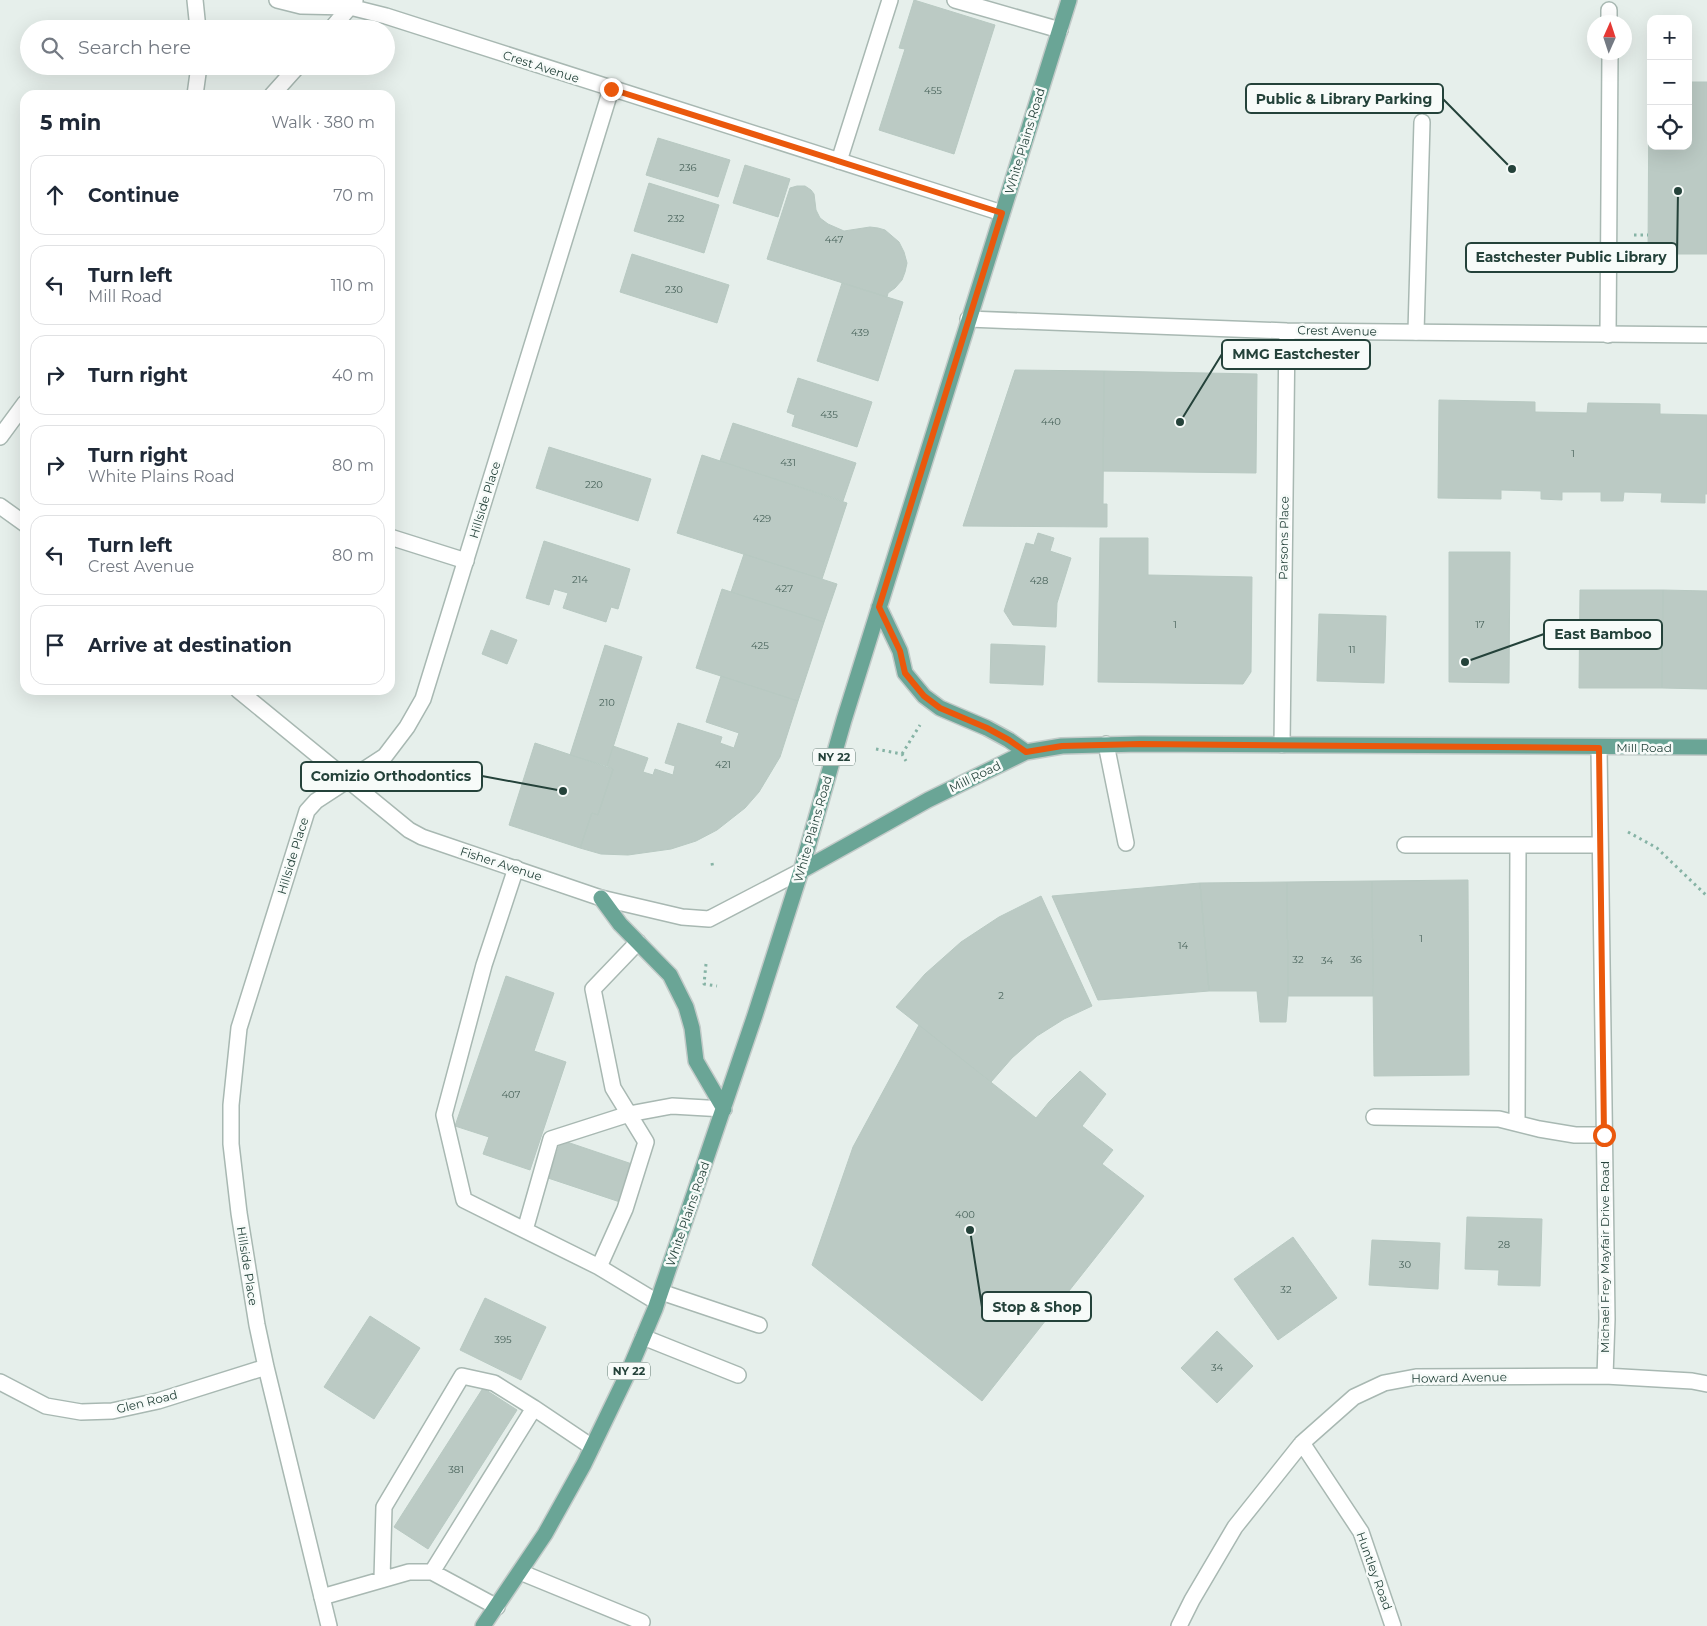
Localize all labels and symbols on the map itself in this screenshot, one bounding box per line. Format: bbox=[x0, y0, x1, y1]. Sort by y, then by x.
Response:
north arrow bbox=[1587, 15, 1632, 60]
street label: Crest Avenue bbox=[501, 47, 581, 86]
route end bbox=[600, 78, 623, 101]
house number: 455 bbox=[924, 84, 942, 97]
callout: Public & Library Parking bbox=[1246, 84, 1443, 113]
street label: White Plains Road bbox=[1001, 86, 1048, 196]
text: Public & Library Parking bbox=[1256, 90, 1432, 108]
house number: 236 bbox=[679, 161, 697, 174]
house number: 232 bbox=[668, 212, 685, 225]
house number: 447 bbox=[825, 233, 843, 246]
callout: Eastchester Public Library bbox=[1466, 243, 1677, 272]
text: Eastchester Public Library bbox=[1475, 248, 1667, 266]
house number: 230 bbox=[665, 283, 683, 296]
street label: Crest Avenue bbox=[1297, 322, 1377, 339]
house number: 439 bbox=[851, 326, 869, 339]
callout: MMG Eastchester bbox=[1222, 340, 1370, 369]
text: MMG Eastchester bbox=[1232, 345, 1360, 363]
house number: 435 bbox=[820, 408, 838, 421]
house number: 440 bbox=[1041, 415, 1061, 428]
house number: 1 bbox=[1571, 447, 1575, 460]
house number: 431 bbox=[780, 456, 796, 469]
street label: Hillside Place bbox=[466, 459, 503, 540]
house number: 220 bbox=[585, 478, 603, 491]
street label: Parsons Place bbox=[1275, 496, 1292, 580]
house number: 429 bbox=[753, 512, 771, 525]
house number: 214 bbox=[572, 573, 588, 586]
house number: 428 bbox=[1030, 574, 1048, 587]
house number: 427 bbox=[775, 582, 793, 595]
house number: 1 bbox=[1173, 618, 1177, 631]
house number: 17 bbox=[1475, 618, 1485, 631]
callout: East Bamboo bbox=[1544, 620, 1662, 649]
text: East Bamboo bbox=[1554, 625, 1652, 643]
house number: 425 bbox=[751, 639, 769, 652]
house number: 11 bbox=[1348, 643, 1356, 656]
house number: 210 bbox=[599, 696, 615, 709]
street label: Mill Road bbox=[1616, 740, 1672, 755]
road number: NY 22 bbox=[813, 749, 855, 766]
house number: 421 bbox=[715, 758, 731, 771]
street label: Mill Road bbox=[946, 758, 1003, 795]
callout: Comizio Orthodontics bbox=[301, 762, 482, 791]
text: Comizio Orthodontics bbox=[311, 767, 472, 785]
street label: White Plains Road bbox=[790, 774, 835, 884]
street label: Hillside Place bbox=[274, 815, 311, 896]
street label: Fisher Avenue bbox=[458, 843, 544, 884]
house number: 1 bbox=[1419, 932, 1423, 945]
house number: 14 bbox=[1178, 939, 1188, 952]
house number: 32 bbox=[1292, 953, 1304, 966]
house number: 36 bbox=[1350, 953, 1362, 966]
house number: 34 bbox=[1321, 954, 1334, 967]
house number: 2 bbox=[998, 989, 1004, 1002]
house number: 407 bbox=[501, 1088, 521, 1101]
route start bbox=[1593, 1124, 1616, 1147]
street label: White Plains Road bbox=[663, 1159, 713, 1268]
street label: Michael Frey Mayfair Drive Road bbox=[1597, 1161, 1612, 1353]
house number: 400 bbox=[955, 1208, 975, 1221]
street label: Hillside Place bbox=[234, 1225, 261, 1307]
house number: 28 bbox=[1498, 1238, 1510, 1251]
house number: 30 bbox=[1399, 1258, 1412, 1271]
house number: 32 bbox=[1280, 1283, 1292, 1296]
callout: Stop & Shop bbox=[982, 1292, 1091, 1321]
text: Stop & Shop bbox=[992, 1298, 1082, 1316]
house number: 395 bbox=[494, 1333, 512, 1346]
house number: 34 bbox=[1211, 1361, 1224, 1374]
road number: NY 22 bbox=[608, 1362, 650, 1380]
street label: Howard Avenue bbox=[1411, 1369, 1507, 1386]
street label: Glen Road bbox=[115, 1387, 179, 1416]
house number: 381 bbox=[448, 1463, 464, 1476]
street label: Huntley Road bbox=[1353, 1530, 1396, 1612]

